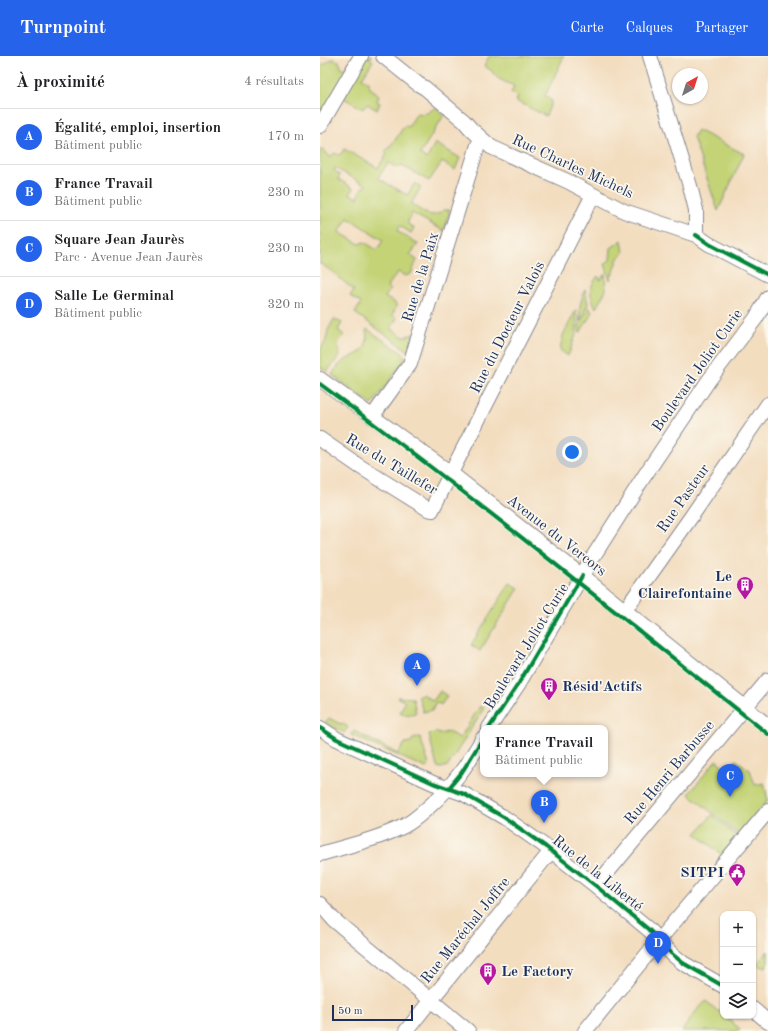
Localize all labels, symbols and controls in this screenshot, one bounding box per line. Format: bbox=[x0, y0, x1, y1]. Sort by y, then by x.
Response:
text: Turnpoint bbox=[20, 19, 106, 38]
text: Carte bbox=[570, 21, 604, 35]
text: Calques bbox=[626, 21, 673, 35]
text: Partager bbox=[695, 21, 748, 35]
north arrow bbox=[672, 68, 708, 104]
text: À proximité bbox=[16, 74, 105, 91]
text: 4 résultats bbox=[244, 75, 304, 88]
text: Égalité, emploi, insertion bbox=[54, 121, 221, 136]
text: A bbox=[24, 130, 34, 143]
text: 170 m bbox=[267, 130, 304, 143]
street label: Rue Charles Michels bbox=[509, 133, 635, 202]
text: Bâtiment public bbox=[54, 139, 142, 152]
text: France Travail bbox=[54, 177, 153, 192]
text: B bbox=[24, 186, 34, 199]
text: 230 m bbox=[267, 186, 304, 199]
text: Bâtiment public bbox=[54, 195, 142, 208]
street label: Rue de la Paix bbox=[401, 230, 442, 324]
text: Square Jean Jaurès bbox=[54, 233, 184, 248]
text: C bbox=[25, 242, 33, 255]
text: 230 m bbox=[267, 242, 304, 255]
text: Parc · Avenue Jean Jaurès bbox=[54, 251, 203, 264]
street label: Rue du Docteur Valois bbox=[469, 259, 548, 396]
text: Salle Le Germinal bbox=[54, 289, 174, 304]
text: D bbox=[24, 298, 34, 311]
text: 320 m bbox=[267, 298, 304, 311]
text: Bâtiment public bbox=[54, 307, 142, 320]
street label: Boulevard Joliot Curie bbox=[650, 307, 746, 435]
street label: Rue du Taillefer bbox=[343, 432, 440, 499]
your location bbox=[562, 442, 582, 462]
street label: Rue Pasteur bbox=[655, 462, 713, 536]
street label: Avenue du Vercors bbox=[504, 493, 609, 580]
place label: Le Clairefontaine bbox=[638, 570, 732, 602]
building icon: Le Clairefontaine bbox=[735, 575, 755, 600]
street label: Boulevard Joliot Curie bbox=[482, 581, 572, 712]
pin: A bbox=[404, 653, 430, 686]
building icon: Résid'Actifs bbox=[539, 676, 559, 701]
place label: Résid'Actifs bbox=[562, 680, 642, 695]
street label: Rue Henri Barbusse bbox=[622, 718, 718, 828]
popup bbox=[480, 725, 608, 777]
text: France Travail bbox=[495, 736, 593, 751]
text: Bâtiment public bbox=[495, 754, 582, 767]
pin: C bbox=[717, 764, 743, 797]
pin: B bbox=[531, 790, 557, 823]
street label: Rue de la Liberté bbox=[549, 833, 645, 915]
public building icon: SITPI bbox=[727, 862, 747, 887]
place label: SITPI bbox=[680, 866, 724, 881]
street label: Rue Maréchal Joffre bbox=[419, 875, 514, 987]
map controls bbox=[720, 911, 756, 1019]
button: + bbox=[720, 911, 756, 947]
pin: D bbox=[645, 931, 671, 964]
button: − bbox=[720, 947, 756, 983]
building icon: Le Factory bbox=[478, 961, 498, 986]
place label: Le Factory bbox=[501, 965, 574, 980]
button: layers bbox=[720, 983, 756, 1019]
scale bar bbox=[332, 1003, 413, 1022]
text: 50 m bbox=[338, 1006, 363, 1017]

